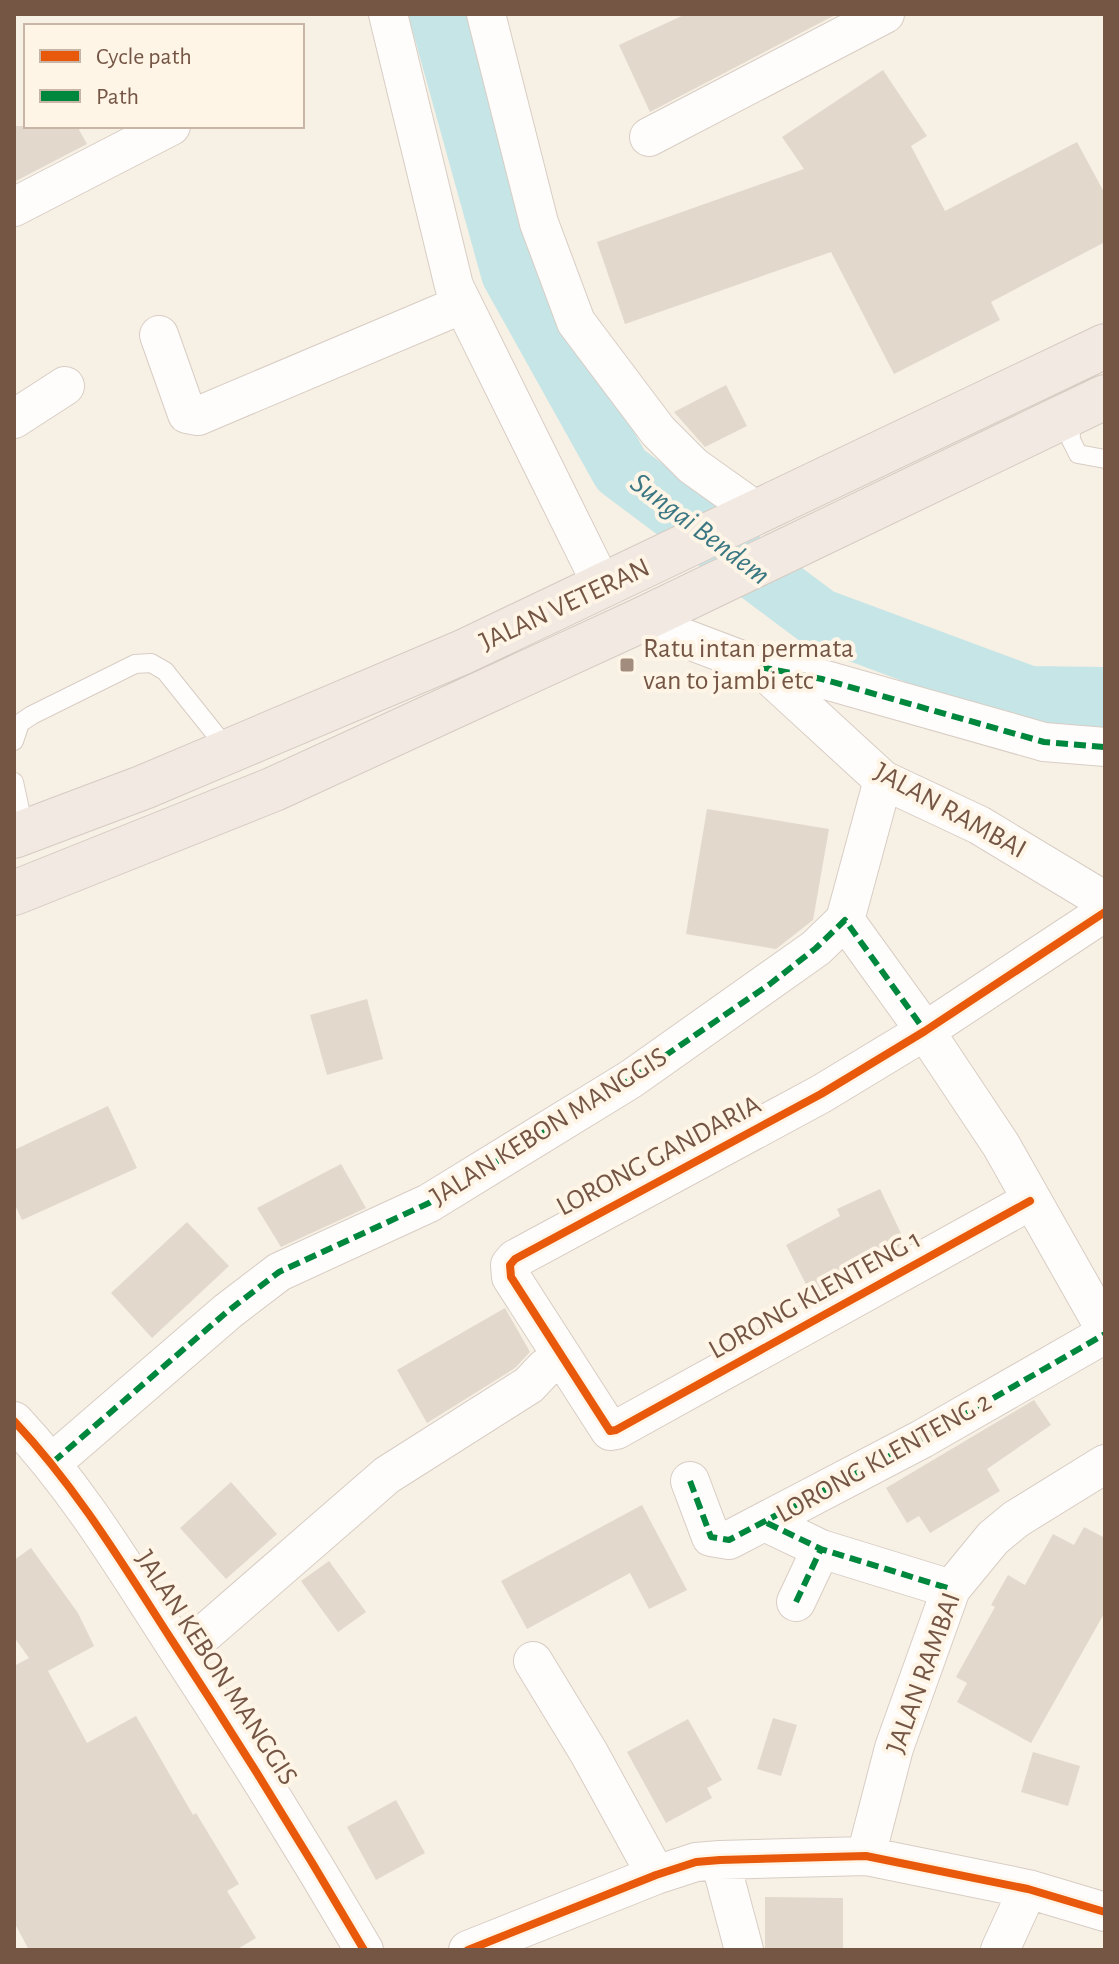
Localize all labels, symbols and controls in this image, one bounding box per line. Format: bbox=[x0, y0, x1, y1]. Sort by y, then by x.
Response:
legend bbox=[24, 24, 304, 128]
text: Cycle path bbox=[96, 45, 192, 69]
text: Path bbox=[96, 85, 139, 109]
water label: Sungai Bendem bbox=[625, 467, 775, 591]
street label: JALAN VETERAN bbox=[476, 553, 654, 657]
place label: Ratu intan permata van to jambi etc bbox=[643, 635, 854, 695]
marker: Ratu intan permata van to jambi etc bbox=[618, 656, 636, 674]
street label: JALAN RAMBAI bbox=[869, 758, 1031, 864]
street label: JALAN KEBON MANGGIS bbox=[426, 1043, 672, 1211]
street label: LORONG GANDARIA bbox=[552, 1090, 766, 1222]
street label: LORONG KLENTENG 1 bbox=[704, 1225, 926, 1365]
street label: LORONG KLENTENG 2 bbox=[772, 1387, 996, 1529]
street label: JALAN KEBON MANGGIS bbox=[130, 1546, 302, 1790]
street label: JALAN RAMBAI bbox=[882, 1589, 966, 1757]

